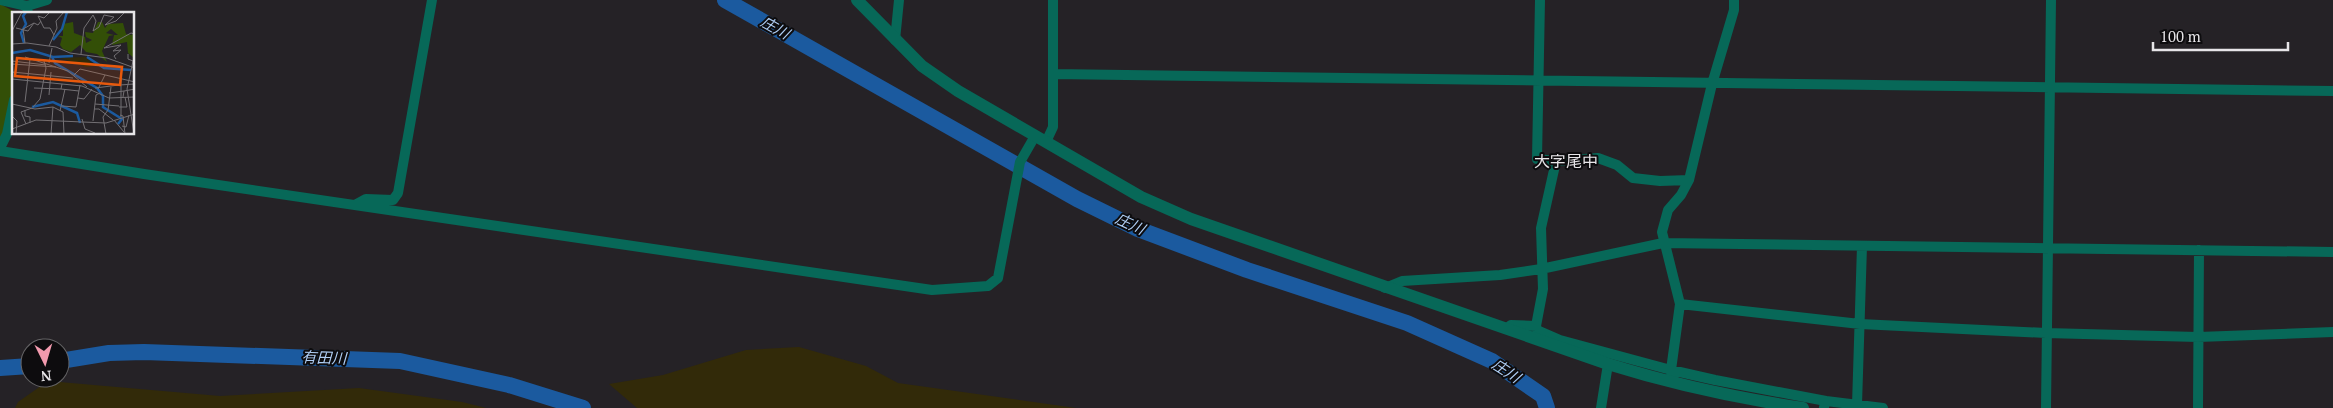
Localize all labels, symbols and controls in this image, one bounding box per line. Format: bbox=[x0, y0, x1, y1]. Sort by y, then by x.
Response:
water label: 庄川 bbox=[758, 11, 795, 44]
inset map bbox=[12, 12, 135, 135]
scale bar bbox=[2153, 20, 2288, 52]
text: 100 m bbox=[2160, 26, 2201, 46]
district label: 大字尾中 bbox=[1534, 150, 1598, 172]
water label: 庄川 bbox=[1113, 208, 1150, 239]
north arrow bbox=[20, 338, 70, 388]
water label: 有田川 bbox=[301, 346, 349, 368]
water label: 庄川 bbox=[1489, 354, 1526, 388]
text: N bbox=[40, 367, 52, 386]

